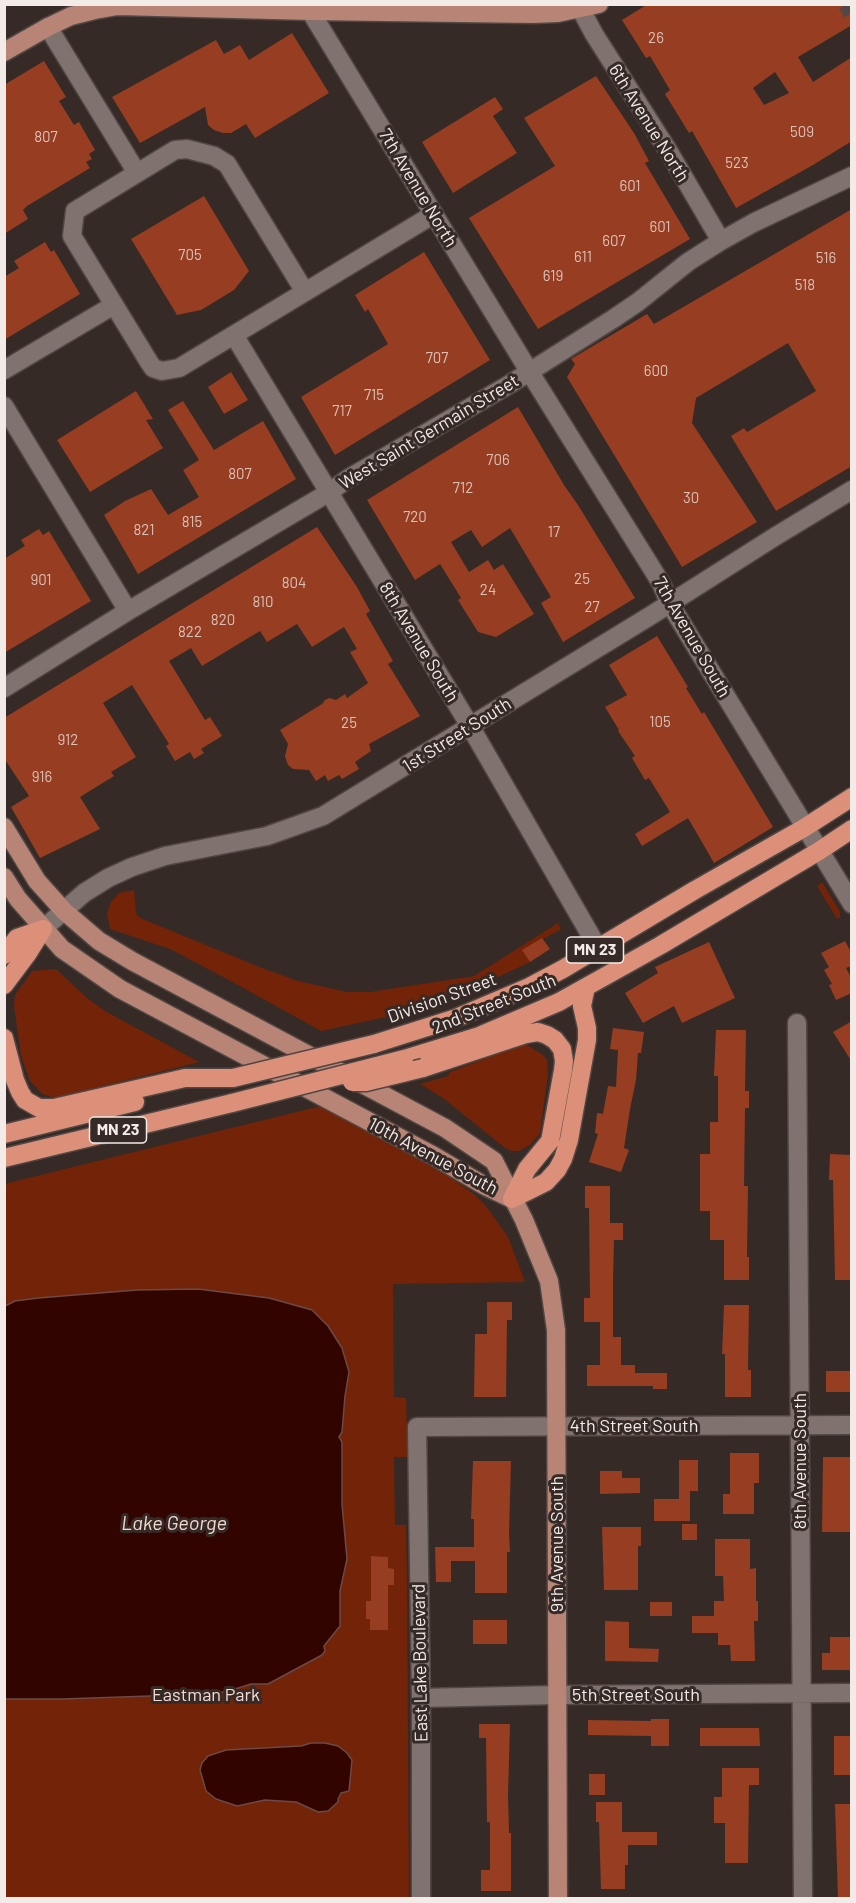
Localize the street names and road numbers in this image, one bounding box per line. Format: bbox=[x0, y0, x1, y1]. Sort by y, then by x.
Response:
street label: 6th Avenue North bbox=[604, 60, 694, 186]
street label: 7th Avenue North bbox=[374, 125, 462, 251]
street label: West Saint Germain Street bbox=[335, 370, 523, 494]
street label: 7th Avenue South bbox=[649, 573, 735, 701]
street label: 8th Avenue South bbox=[375, 578, 463, 706]
street label: 1st Street South bbox=[399, 693, 515, 777]
road number: MN 23 bbox=[566, 937, 624, 963]
street label: Division Street bbox=[385, 968, 499, 1028]
street label: 2nd Street South bbox=[429, 969, 559, 1039]
street label: 10th Avenue South bbox=[365, 1113, 501, 1199]
road number: MN 23 bbox=[90, 1117, 146, 1143]
street label: 8th Avenue South bbox=[789, 1393, 811, 1529]
street label: 4th Street South bbox=[570, 1415, 698, 1437]
street label: 9th Avenue South bbox=[546, 1476, 568, 1612]
street label: East Lake Boulevard bbox=[408, 1584, 432, 1742]
street label: 5th Street South bbox=[572, 1684, 700, 1706]

